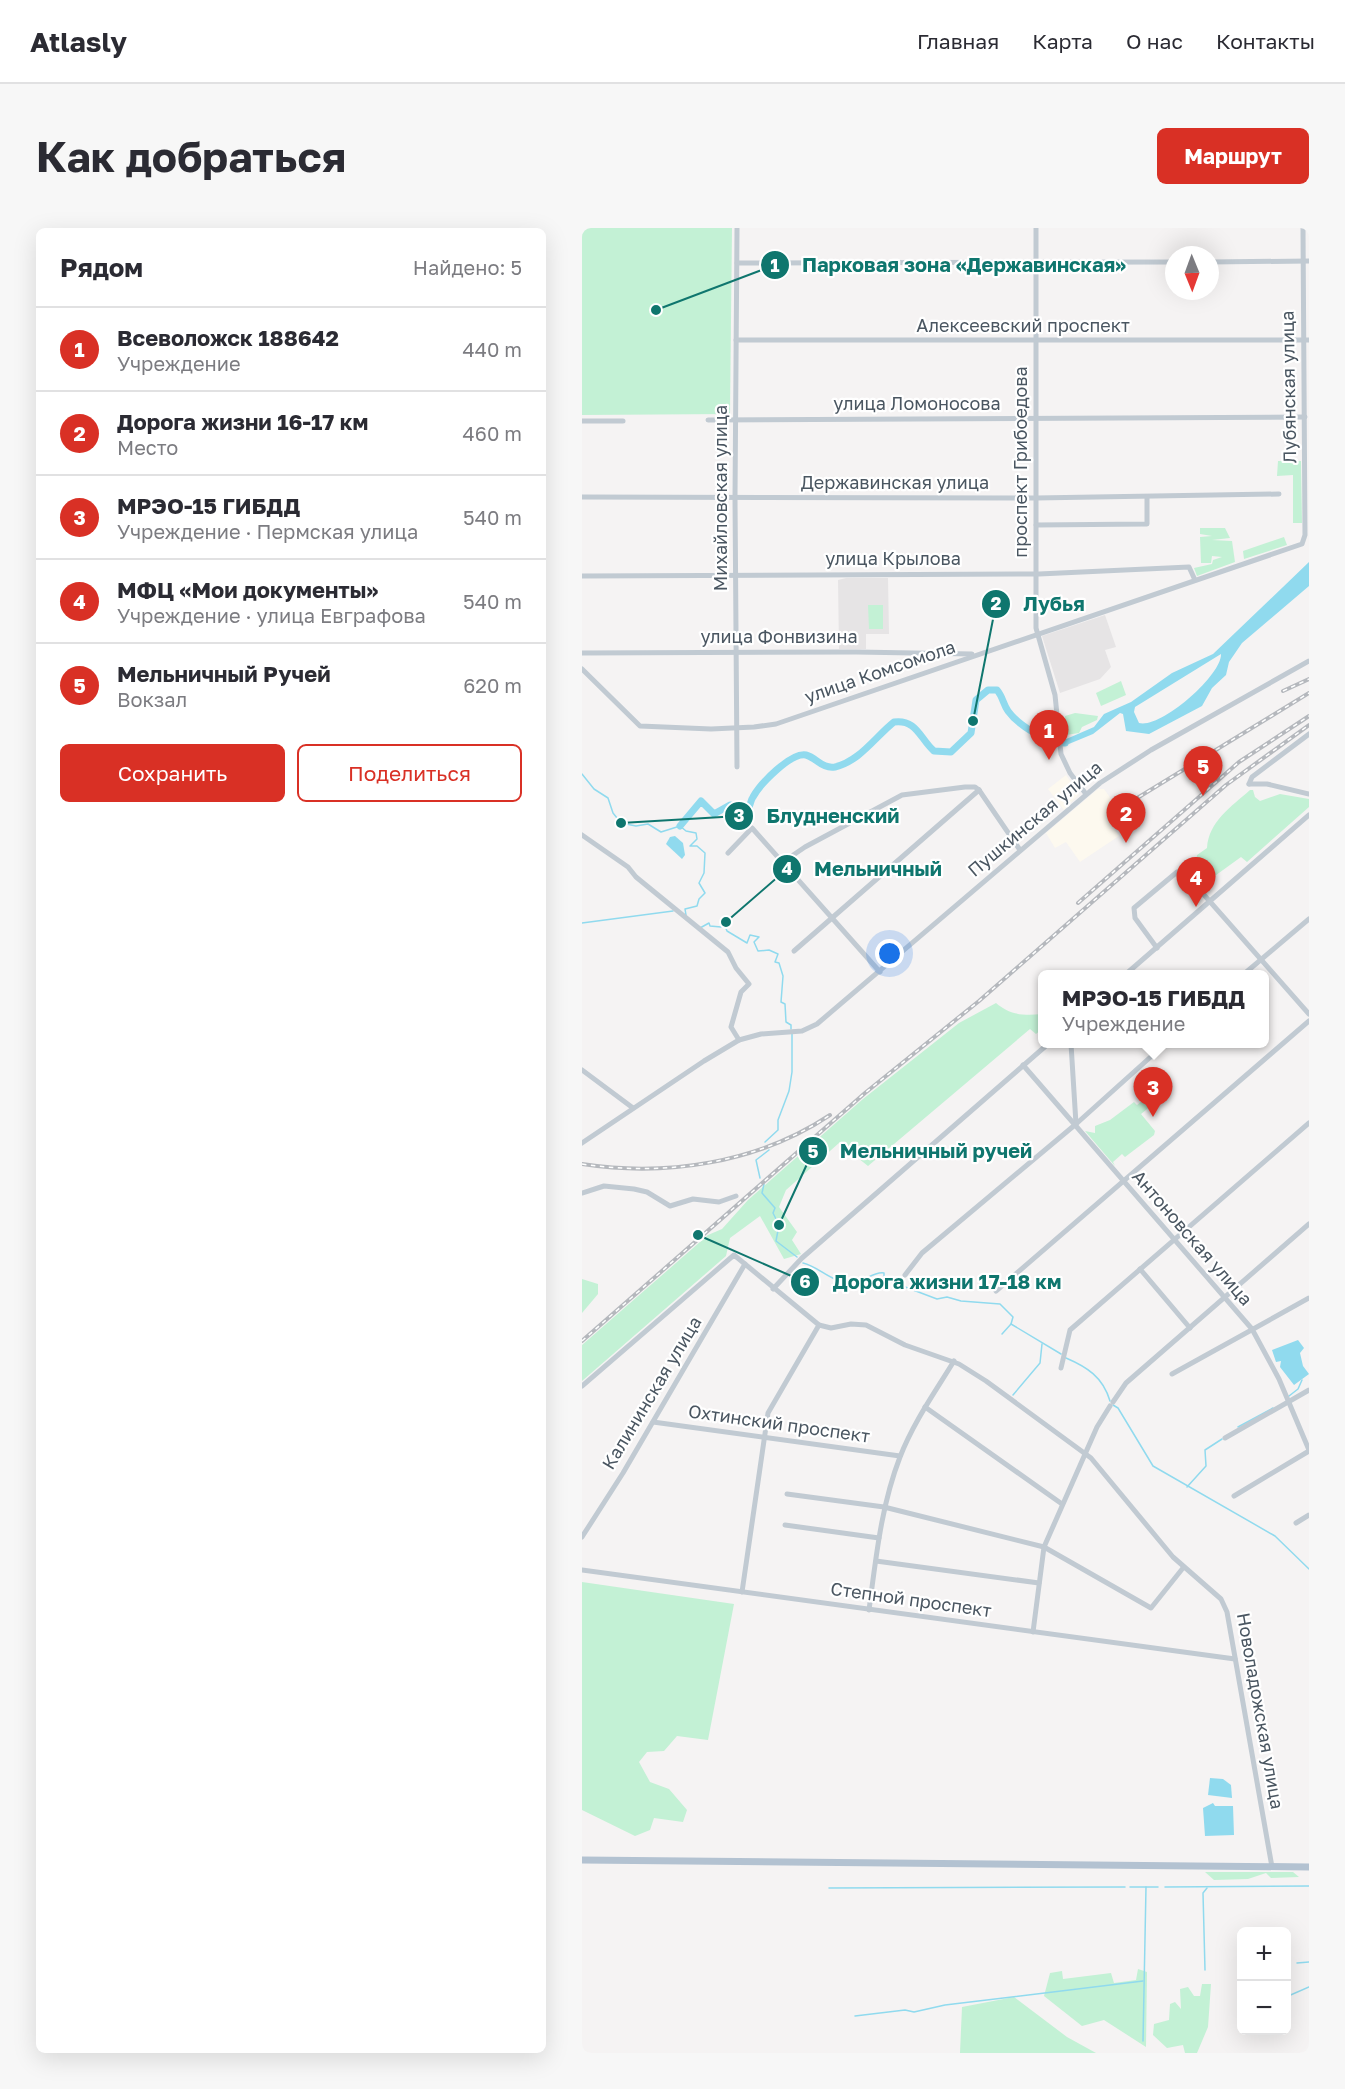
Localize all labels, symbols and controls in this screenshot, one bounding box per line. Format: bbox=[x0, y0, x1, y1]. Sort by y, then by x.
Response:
text: Atlasly bbox=[30, 25, 127, 58]
text: Главная bbox=[917, 28, 999, 54]
text: Карта bbox=[1032, 28, 1093, 54]
text: О нас bbox=[1126, 28, 1183, 54]
text: Контакты bbox=[1216, 28, 1315, 54]
button: Маршрут bbox=[1157, 128, 1309, 184]
text: Как добраться bbox=[36, 131, 346, 181]
callout: Парковая зона «Державинская» bbox=[760, 246, 1138, 284]
north arrow bbox=[1165, 246, 1219, 300]
text: Рядом bbox=[60, 252, 143, 283]
text: Парковая зона «Державинская» bbox=[802, 252, 1126, 276]
text: 1 bbox=[770, 254, 780, 276]
text: Найдено: 5 bbox=[413, 255, 522, 279]
street label: Лубянская улица bbox=[1276, 311, 1300, 463]
street label: Алексеевский проспект bbox=[916, 314, 1130, 336]
text: Всеволожск 188642 bbox=[117, 324, 339, 351]
text: 1 bbox=[74, 337, 85, 361]
text: 440 m bbox=[463, 337, 522, 361]
text: Учреждение bbox=[117, 351, 241, 375]
street label: проспект Грибоедова bbox=[1009, 366, 1031, 558]
street label: улица Ломоносова bbox=[833, 392, 1001, 414]
street label: Михайловская улица bbox=[709, 405, 731, 591]
text: Дорога жизни 16-17 км bbox=[117, 408, 368, 435]
text: 2 bbox=[73, 421, 86, 445]
text: 460 m bbox=[463, 421, 522, 445]
text: Место bbox=[117, 435, 178, 459]
street label: Державинская улица bbox=[801, 471, 989, 493]
text: МРЭО-15 ГИБДД bbox=[117, 492, 300, 519]
text: 3 bbox=[73, 505, 86, 529]
text: 540 m bbox=[463, 505, 522, 529]
text: Учреждение · Пермская улица bbox=[117, 519, 418, 543]
street label: улица Крылова bbox=[825, 547, 961, 569]
text: МФЦ «Мои документы» bbox=[117, 576, 378, 603]
callout: Лубья bbox=[981, 585, 1096, 623]
text: 4 bbox=[73, 589, 86, 613]
text: 540 m bbox=[463, 589, 522, 613]
text: Лубья bbox=[1023, 591, 1085, 615]
text: 2 bbox=[991, 592, 1002, 614]
text: Учреждение · улица Евграфова bbox=[117, 603, 426, 627]
street label: улица Фонвизина bbox=[700, 625, 858, 647]
street label: улица Комсомола bbox=[801, 635, 958, 707]
text: Мельничный Ручей bbox=[117, 660, 331, 687]
text: 5 bbox=[73, 673, 86, 697]
text: 620 m bbox=[463, 673, 522, 697]
text: Вокзал bbox=[117, 687, 187, 711]
pin: 1 bbox=[1030, 710, 1068, 760]
button: Сохранить bbox=[60, 744, 285, 802]
button: Поделиться bbox=[297, 744, 522, 802]
pin: 5 bbox=[1184, 746, 1222, 796]
street label: Пушкинская улица bbox=[963, 756, 1106, 881]
pin: 2 bbox=[1106, 794, 1146, 843]
callout: Блудненский bbox=[724, 797, 911, 835]
text: Блудненский bbox=[766, 803, 900, 827]
text: 3 bbox=[734, 804, 745, 826]
callout: Мельничный bbox=[772, 850, 954, 888]
text: Мельничный bbox=[814, 856, 942, 880]
text: 4 bbox=[781, 857, 793, 879]
pin: 4 bbox=[1176, 858, 1216, 907]
your location bbox=[875, 939, 904, 968]
popup bbox=[1038, 970, 1269, 1048]
text: МРЭО-15 ГИБДД bbox=[1062, 984, 1245, 1011]
text: Учреждение bbox=[1062, 1011, 1185, 1035]
pin: 3 bbox=[1134, 1068, 1172, 1117]
callout: Мельничный ручей bbox=[798, 1132, 1044, 1170]
text: Мельничный ручей bbox=[840, 1138, 1032, 1162]
text: 5 bbox=[808, 1140, 819, 1162]
street label: Антоновская улица bbox=[1128, 1165, 1258, 1310]
callout: Дорога жизни 17-18 км bbox=[790, 1263, 1073, 1301]
text: Дорога жизни 17-18 км bbox=[833, 1269, 1061, 1293]
text: 6 bbox=[799, 1270, 811, 1292]
street label: Калининская улица bbox=[597, 1312, 706, 1473]
street label: Охтинский проспект bbox=[687, 1399, 872, 1447]
street label: Степной проспект bbox=[829, 1577, 993, 1621]
street label: Новоладожская улица bbox=[1233, 1611, 1289, 1811]
map controls bbox=[1237, 1927, 1291, 2035]
button: + bbox=[1237, 1927, 1291, 1981]
button: − bbox=[1237, 1981, 1291, 2035]

